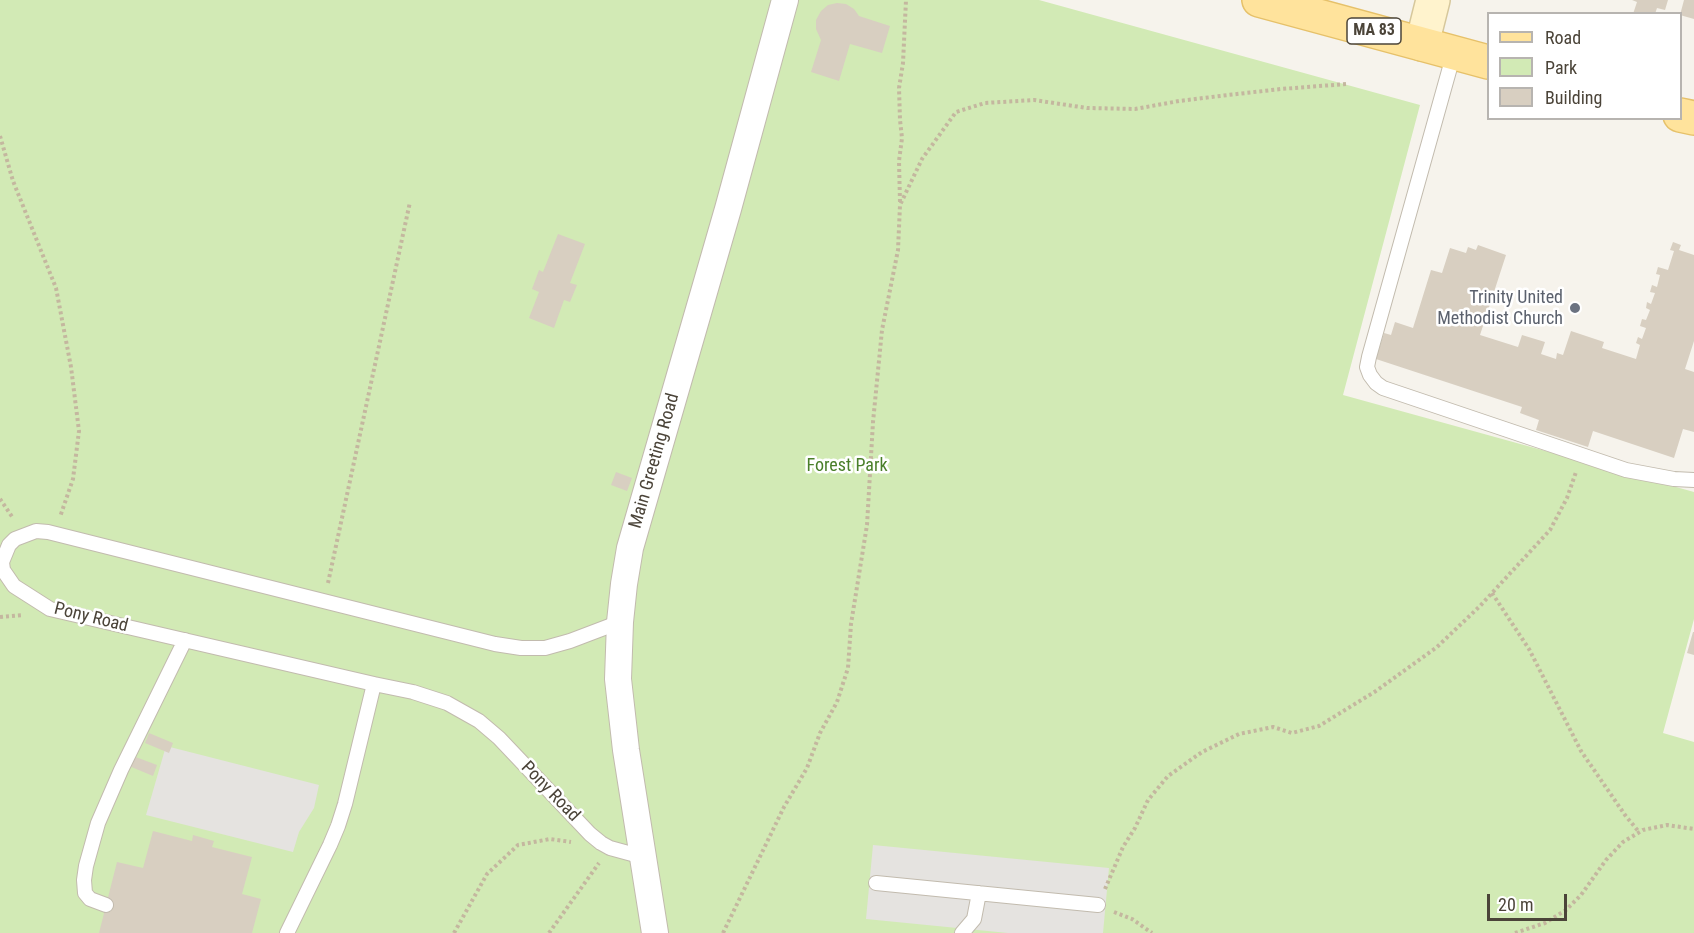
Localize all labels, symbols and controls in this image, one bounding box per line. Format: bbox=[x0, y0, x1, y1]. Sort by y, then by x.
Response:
legend bbox=[1487, 12, 1682, 120]
road number: MA 83 bbox=[1347, 18, 1401, 44]
text: Road bbox=[1545, 27, 1581, 48]
text: Park bbox=[1545, 57, 1577, 78]
text: Building bbox=[1545, 87, 1602, 108]
place label: Trinity United Methodist Church bbox=[1437, 287, 1563, 330]
marker: Trinity United Methodist Church bbox=[1568, 301, 1582, 315]
street label: Main Greeting Road bbox=[625, 391, 685, 531]
park label: Forest Park bbox=[806, 455, 888, 477]
street label: Pony Road bbox=[52, 598, 130, 638]
street label: Pony Road bbox=[516, 757, 584, 827]
scale bar bbox=[1490, 882, 1570, 920]
text: 20 m bbox=[1498, 894, 1533, 915]

